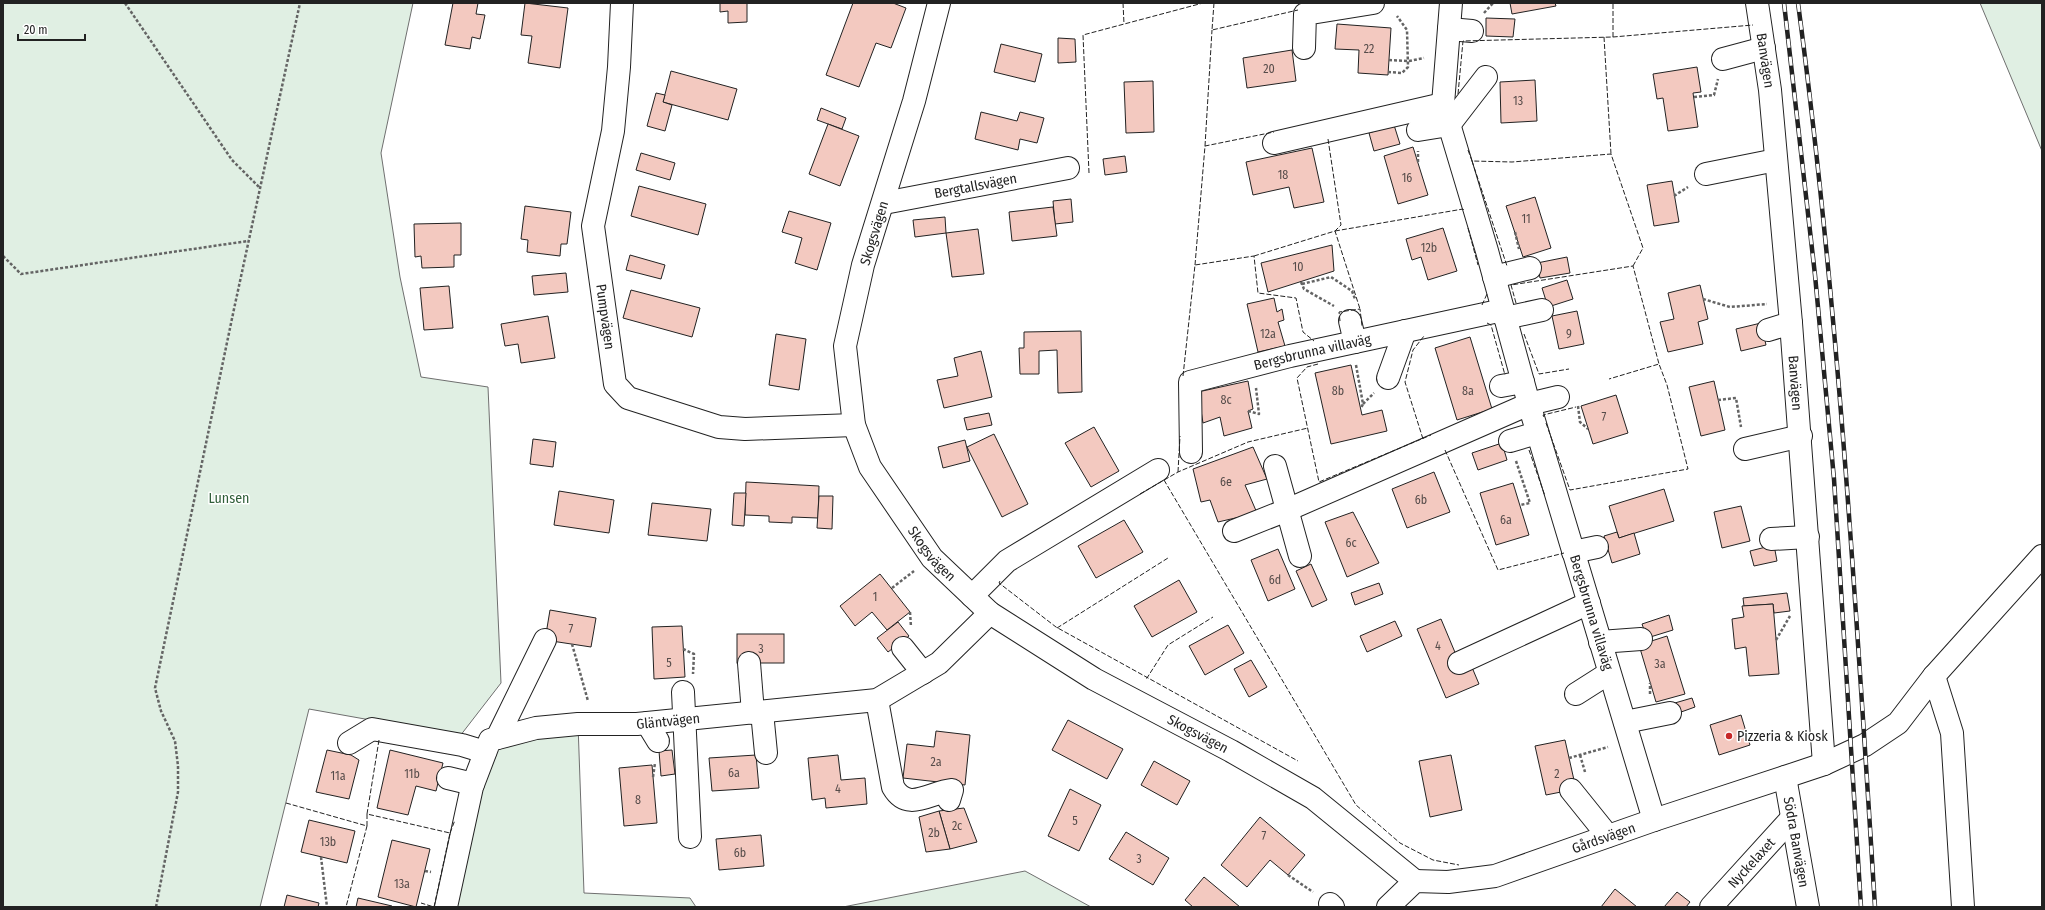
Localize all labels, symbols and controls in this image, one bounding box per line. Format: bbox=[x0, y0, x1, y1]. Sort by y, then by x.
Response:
scale bar bbox=[18, 16, 85, 42]
text: 20 m bbox=[24, 23, 48, 37]
street label: Banvägen bbox=[1753, 32, 1778, 89]
house number: 22 bbox=[1364, 42, 1374, 56]
house number: 20 bbox=[1263, 62, 1275, 76]
house number: 13 bbox=[1513, 94, 1523, 108]
house number: 18 bbox=[1278, 168, 1288, 182]
street label: Bergtallsvägen bbox=[933, 170, 1018, 202]
house number: 16 bbox=[1402, 171, 1412, 185]
street label: Skogsvägen bbox=[857, 199, 892, 267]
house number: 11 bbox=[1521, 212, 1531, 226]
house number: 12b bbox=[1421, 241, 1437, 255]
house number: 10 bbox=[1293, 260, 1303, 274]
street label: Pumpvägen bbox=[592, 283, 618, 351]
house number: 12a bbox=[1260, 327, 1276, 341]
house number: 9 bbox=[1566, 327, 1572, 341]
street label: Bergsbrunna villaväg bbox=[1252, 331, 1373, 374]
street label: Banvägen bbox=[1784, 355, 1806, 411]
house number: 8b bbox=[1332, 384, 1344, 398]
house number: 8a bbox=[1462, 384, 1474, 398]
house number: 8c bbox=[1220, 393, 1232, 407]
house number: 7 bbox=[1602, 410, 1607, 424]
house number: 6e bbox=[1220, 475, 1232, 489]
park label: Lunsen bbox=[209, 490, 249, 507]
house number: 6b bbox=[1415, 493, 1427, 507]
house number: 6a bbox=[1500, 513, 1512, 527]
street label: Skogsvägen bbox=[904, 523, 959, 585]
house number: 6c bbox=[1345, 536, 1357, 550]
street label: Bergsbrunna villaväg bbox=[1566, 553, 1617, 673]
house number: 6d bbox=[1269, 573, 1281, 587]
house number: 1 bbox=[873, 590, 877, 604]
house number: 7 bbox=[569, 622, 574, 636]
house number: 4 bbox=[1435, 639, 1441, 653]
house number: 3 bbox=[758, 642, 764, 656]
house number: 5 bbox=[666, 656, 672, 670]
house number: 3a bbox=[1654, 657, 1666, 671]
street label: Gläntvägen bbox=[635, 710, 701, 733]
street label: Skogsvägen bbox=[1164, 711, 1231, 757]
place label: Pizzeria & Kiosk bbox=[1737, 728, 1828, 745]
marker: Pizzeria & Kiosk bbox=[1724, 731, 1734, 741]
house number: 2a bbox=[930, 755, 942, 769]
house number: 6a bbox=[728, 766, 740, 780]
house number: 11b bbox=[404, 767, 420, 781]
house number: 2 bbox=[1554, 767, 1560, 781]
house number: 11a bbox=[330, 769, 346, 783]
house number: 4 bbox=[835, 782, 841, 796]
house number: 8 bbox=[635, 793, 641, 807]
street label: Södra Banvägen bbox=[1780, 795, 1812, 889]
house number: 5 bbox=[1072, 814, 1078, 828]
house number: 2c bbox=[952, 819, 962, 833]
street label: Gårdsvägen bbox=[1570, 819, 1638, 857]
house number: 2b bbox=[928, 826, 940, 840]
house number: 7 bbox=[1262, 829, 1267, 843]
street label: Nyckelaxet bbox=[1725, 834, 1779, 892]
house number: 13b bbox=[320, 835, 336, 849]
house number: 6b bbox=[734, 846, 746, 860]
house number: 3 bbox=[1136, 852, 1142, 866]
house number: 13a bbox=[394, 877, 410, 891]

